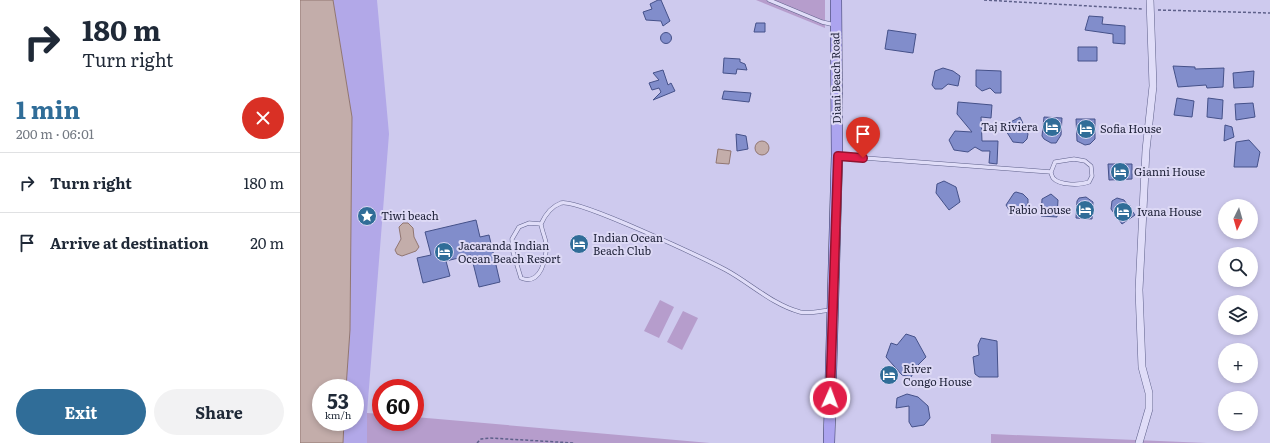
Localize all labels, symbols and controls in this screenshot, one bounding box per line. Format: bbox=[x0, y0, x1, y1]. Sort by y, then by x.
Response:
text: 180 m bbox=[82, 8, 161, 50]
icon: right bbox=[16, 16, 68, 68]
street label: Diani Beach Road bbox=[826, 32, 844, 124]
text: Turn right bbox=[82, 46, 173, 73]
text: 1 min bbox=[16, 91, 80, 126]
button: close bbox=[242, 97, 284, 139]
hotel icon: Taj Riviera bbox=[1041, 116, 1063, 138]
pin bbox=[846, 117, 880, 158]
place label: Taj Riviera bbox=[981, 118, 1038, 134]
hotel icon: Sofia House bbox=[1075, 118, 1097, 140]
place label: Sofia House bbox=[1100, 120, 1162, 136]
icon: arrive bbox=[852, 123, 874, 145]
text: 200 m · 06:01 bbox=[16, 124, 94, 143]
hotel icon: Gianni House bbox=[1109, 161, 1131, 183]
place label: Gianni House bbox=[1134, 163, 1206, 179]
text: Turn right bbox=[50, 171, 132, 194]
text: 180 m bbox=[243, 171, 284, 194]
icon: right bbox=[16, 172, 38, 194]
hotel icon: Fabio house bbox=[1074, 199, 1096, 221]
north arrow bbox=[1218, 199, 1258, 239]
map controls bbox=[1218, 199, 1258, 431]
place label: Fabio house bbox=[1009, 201, 1071, 217]
hotel icon: Ivana House bbox=[1112, 201, 1134, 223]
place label: Ivana House bbox=[1137, 203, 1202, 219]
place icon: Tiwi beach bbox=[356, 205, 378, 227]
place label: Tiwi beach bbox=[381, 207, 439, 223]
place label: Indian Ocean Beach Club bbox=[593, 229, 663, 258]
text: Arrive at destination bbox=[50, 231, 209, 254]
text: 20 m bbox=[250, 231, 284, 254]
icon: arrive bbox=[16, 232, 38, 254]
hotel icon: Indian Ocean Beach Club bbox=[568, 233, 590, 255]
place label: Jacaranda Indian Ocean Beach Resort bbox=[458, 237, 561, 266]
hotel icon: Jacaranda Indian Ocean Beach Resort bbox=[433, 241, 455, 263]
button: search bbox=[1218, 247, 1258, 287]
button: layers bbox=[1218, 295, 1258, 335]
button: + bbox=[1218, 343, 1258, 383]
place label: River Congo House bbox=[903, 360, 972, 389]
hotel icon: River Congo House bbox=[878, 364, 900, 386]
position arrow bbox=[809, 377, 851, 419]
speed limit sign: 60 bbox=[372, 379, 424, 431]
text: 53 bbox=[327, 385, 349, 415]
button: Exit bbox=[16, 389, 146, 435]
button: Share bbox=[154, 389, 284, 435]
button: − bbox=[1218, 391, 1258, 431]
text: km/h bbox=[325, 407, 351, 422]

